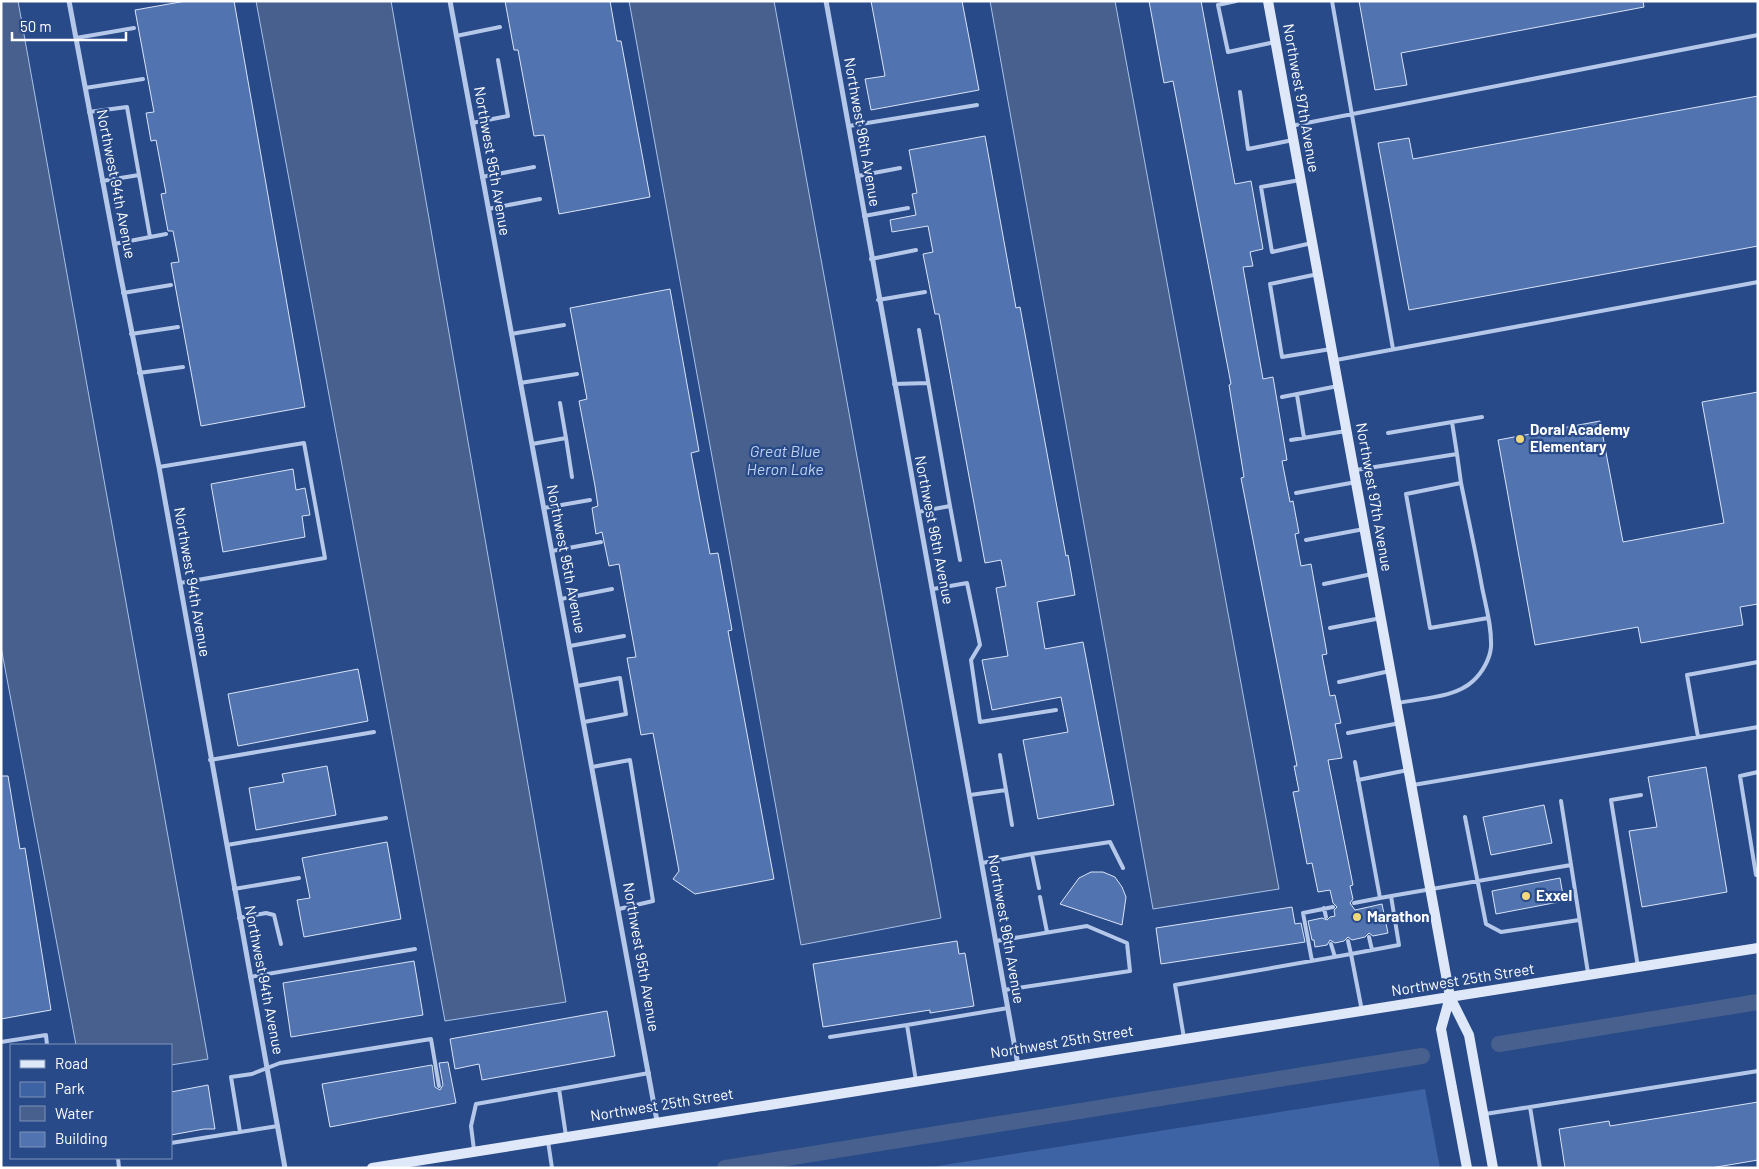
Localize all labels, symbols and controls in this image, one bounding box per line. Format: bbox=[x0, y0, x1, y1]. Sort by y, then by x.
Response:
scale bar bbox=[12, 10, 126, 42]
text: 50 m bbox=[20, 17, 52, 35]
street label: Northwest 97th Avenue bbox=[1280, 22, 1324, 174]
street label: Northwest 96th Avenue bbox=[841, 56, 885, 208]
street label: Northwest 95th Avenue bbox=[471, 85, 515, 237]
street label: Northwest 94th Avenue bbox=[94, 108, 140, 260]
place label: Doral Academy Elementary bbox=[1530, 420, 1631, 455]
street label: Northwest 97th Avenue bbox=[1353, 421, 1397, 573]
marker: Doral Academy Elementary bbox=[1514, 433, 1526, 445]
water label: Great Blue Heron Lake bbox=[747, 441, 823, 478]
street label: Northwest 96th Avenue bbox=[912, 454, 958, 606]
street label: Northwest 95th Avenue bbox=[544, 483, 590, 635]
street label: Northwest 94th Avenue bbox=[171, 506, 215, 658]
street label: Northwest 96th Avenue bbox=[985, 853, 1029, 1005]
street label: Northwest 95th Avenue bbox=[620, 881, 664, 1033]
place label: Exxel bbox=[1536, 886, 1572, 904]
marker: Exxel bbox=[1520, 890, 1532, 902]
street label: Northwest 94th Avenue bbox=[242, 904, 288, 1056]
place label: Marathon bbox=[1367, 907, 1429, 925]
marker: Marathon bbox=[1351, 911, 1363, 923]
street label: Northwest 25th Street bbox=[1390, 959, 1536, 999]
street label: Northwest 25th Street bbox=[989, 1021, 1135, 1061]
legend bbox=[10, 1044, 172, 1159]
text: Road bbox=[55, 1054, 88, 1072]
text: Park bbox=[55, 1079, 85, 1097]
street label: Northwest 25th Street bbox=[589, 1084, 735, 1124]
text: Water bbox=[55, 1104, 94, 1122]
text: Building bbox=[55, 1129, 108, 1147]

